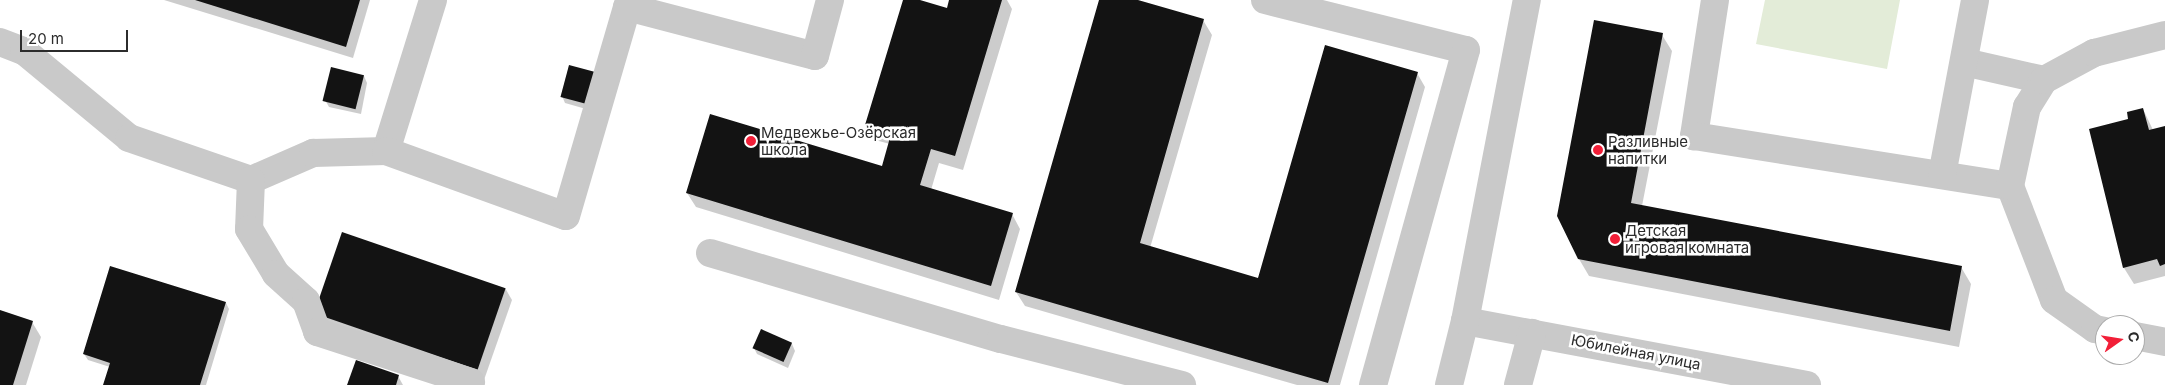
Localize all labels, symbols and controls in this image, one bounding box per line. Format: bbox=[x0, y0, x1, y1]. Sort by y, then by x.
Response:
scale bar bbox=[22, 20, 130, 52]
text: 20 m bbox=[28, 29, 64, 48]
place label: Медвежье-Озёрская школа bbox=[761, 123, 916, 158]
place label: Разливные напитки bbox=[1608, 132, 1688, 167]
marker: Медвежье-Озёрская школа bbox=[745, 135, 757, 147]
marker: Разливные напитки bbox=[1592, 144, 1604, 156]
place label: Детская игровая комната bbox=[1625, 221, 1749, 256]
marker: Детская игровая комната bbox=[1609, 233, 1621, 245]
north arrow bbox=[2095, 315, 2145, 365]
text: С bbox=[2125, 330, 2144, 344]
street label: Юбилейная улица bbox=[1570, 331, 1702, 373]

